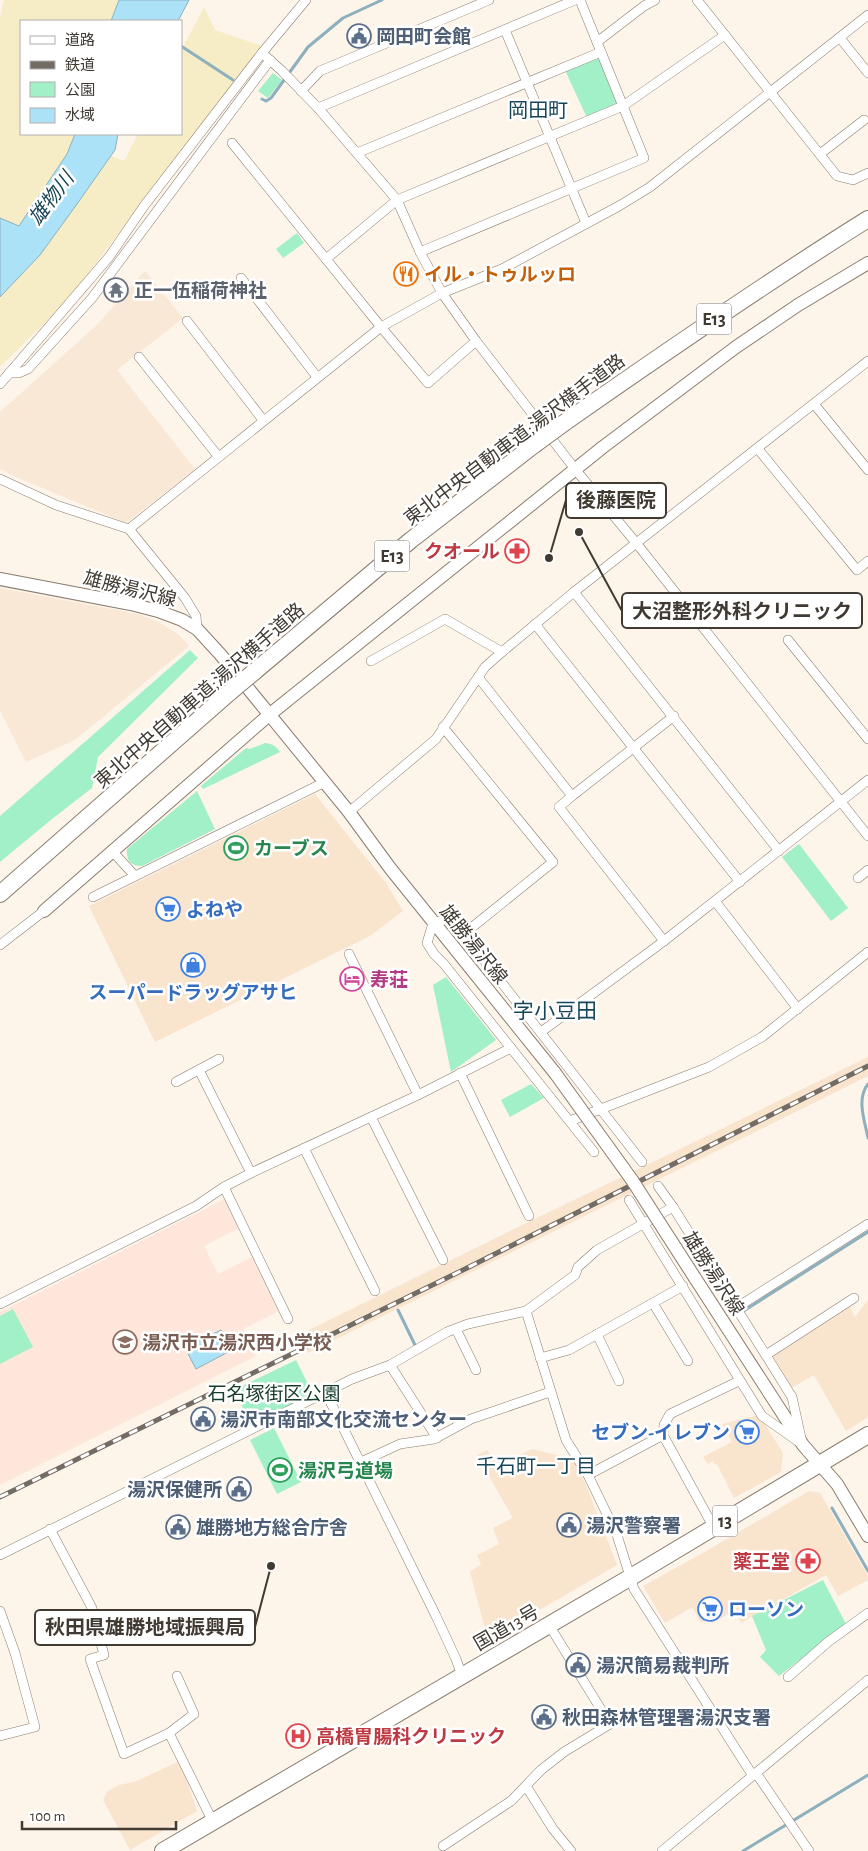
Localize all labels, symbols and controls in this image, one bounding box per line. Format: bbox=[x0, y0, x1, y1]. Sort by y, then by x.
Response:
legend bbox=[20, 20, 182, 135]
public building icon: 岡田町会館 bbox=[346, 23, 372, 49]
place label: 岡田町会館 bbox=[376, 27, 471, 47]
text: 道路 bbox=[65, 32, 95, 48]
text: 鉄道 bbox=[65, 57, 95, 73]
text: 公園 bbox=[65, 82, 95, 98]
district label: 岡田町 bbox=[508, 101, 568, 121]
text: 水域 bbox=[65, 107, 95, 123]
water label: 雄物川 bbox=[25, 166, 79, 229]
restaurant icon: イル・トゥルッロ bbox=[393, 261, 419, 287]
place label: イル・トゥルッロ bbox=[424, 265, 576, 285]
temple icon: 正一伍稲荷神社 bbox=[103, 277, 129, 303]
place label: 正一伍稲荷神社 bbox=[134, 280, 267, 301]
road number: E13 bbox=[696, 304, 732, 334]
street label: 東北中央自動車道;湯沢横手道路 bbox=[401, 350, 629, 529]
callout: 後藤医院 bbox=[566, 483, 666, 518]
text: 後藤医院 bbox=[576, 489, 656, 511]
pharmacy icon: クオール bbox=[504, 538, 530, 564]
road number: E13 bbox=[374, 540, 410, 572]
place label: クオール bbox=[424, 542, 500, 562]
street label: 雄勝湯沢線 bbox=[81, 568, 178, 610]
callout: 大沼整形外科クリニック bbox=[622, 593, 862, 628]
street label: 東北中央自動車道;湯沢横手道路 bbox=[91, 600, 308, 792]
text: 大沼整形外科クリニック bbox=[632, 600, 852, 622]
sports icon: カーブス bbox=[223, 835, 249, 861]
place label: カーブス bbox=[254, 838, 329, 859]
supermarket icon: よねや bbox=[155, 896, 181, 922]
place label: よねや bbox=[186, 900, 243, 920]
street label: 雄勝湯沢線 bbox=[436, 901, 511, 988]
shop icon: スーパードラッグアサヒ bbox=[180, 952, 206, 978]
hotel icon: 寿荘 bbox=[339, 966, 365, 992]
place label: 寿荘 bbox=[370, 969, 408, 990]
place label: スーパードラッグアサヒ bbox=[89, 982, 297, 1003]
district label: 字小豆田 bbox=[513, 1000, 597, 1022]
street label: 雄勝湯沢線 bbox=[679, 1228, 747, 1319]
school or university icon: 湯沢市立湯沢西小学校 bbox=[112, 1329, 138, 1355]
place label: 湯沢市立湯沢西小学校 bbox=[142, 1332, 332, 1353]
park label: 石名塚街区公園 bbox=[207, 1383, 341, 1404]
public building icon: 湯沢市南部文化交流センター bbox=[190, 1406, 216, 1432]
place label: 湯沢市南部文化交流センター bbox=[220, 1410, 467, 1430]
supermarket icon: セブン-イレブン bbox=[734, 1419, 760, 1445]
place label: セブン-イレブン bbox=[591, 1422, 730, 1443]
district label: 千石町一丁目 bbox=[476, 1456, 596, 1477]
sports icon: 湯沢弓道場 bbox=[267, 1457, 293, 1483]
place label: 湯沢弓道場 bbox=[298, 1460, 393, 1481]
public building icon: 湯沢保健所 bbox=[226, 1476, 252, 1502]
place label: 湯沢保健所 bbox=[127, 1479, 222, 1500]
road number: 13 bbox=[712, 1505, 738, 1536]
public building icon: 湯沢警察署 bbox=[556, 1512, 582, 1538]
public building icon: 雄勝地方総合庁舎 bbox=[165, 1514, 191, 1540]
place label: 湯沢警察署 bbox=[586, 1516, 681, 1536]
place label: 雄勝地方総合庁舎 bbox=[196, 1518, 348, 1538]
pharmacy icon: 薬王堂 bbox=[795, 1548, 821, 1574]
place label: 薬王堂 bbox=[733, 1552, 790, 1572]
supermarket icon: ローソン bbox=[697, 1596, 723, 1622]
street label: 国道13号 bbox=[471, 1601, 542, 1654]
place label: ローソン bbox=[728, 1601, 804, 1620]
callout: 秋田県雄勝地域振興局 bbox=[35, 1610, 255, 1645]
text: 秋田県雄勝地域振興局 bbox=[45, 1616, 245, 1638]
public building icon: 湯沢簡易裁判所 bbox=[565, 1652, 591, 1678]
place label: 湯沢簡易裁判所 bbox=[596, 1655, 729, 1676]
public building icon: 秋田森林管理署湯沢支署 bbox=[531, 1704, 557, 1730]
place label: 秋田森林管理署湯沢支署 bbox=[562, 1707, 771, 1728]
hospital icon: 高橋胃腸科クリニック bbox=[285, 1723, 311, 1749]
place label: 高橋胃腸科クリニック bbox=[316, 1726, 506, 1747]
scale bar bbox=[22, 1798, 176, 1830]
text: 100 m bbox=[30, 1809, 65, 1824]

